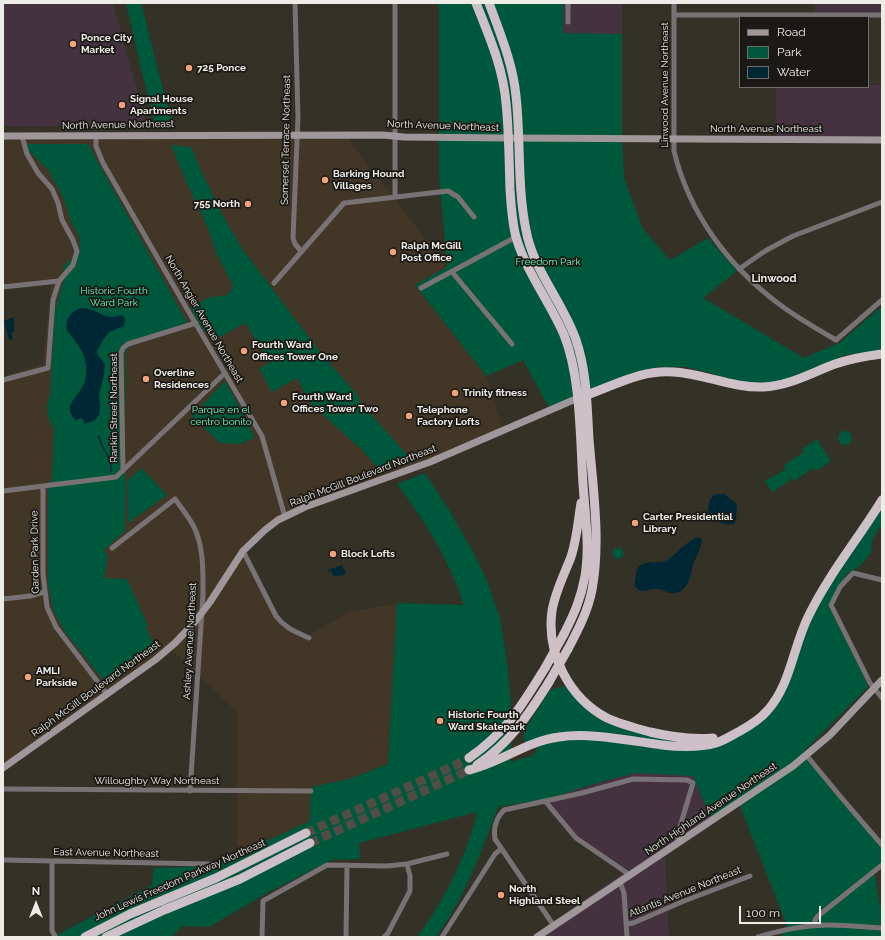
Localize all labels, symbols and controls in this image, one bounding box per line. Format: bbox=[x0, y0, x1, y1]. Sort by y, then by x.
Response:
legend bbox=[739, 16, 869, 88]
street label: Linwood Avenue Northeast bbox=[659, 22, 671, 148]
text: Road bbox=[777, 25, 806, 39]
place label: Ponce City Market bbox=[81, 32, 132, 56]
marker: Ponce City Market bbox=[68, 39, 78, 49]
text: Park bbox=[777, 45, 802, 59]
place label: 725 Ponce bbox=[197, 62, 246, 74]
marker: 725 Ponce bbox=[184, 63, 194, 73]
text: Water bbox=[777, 65, 811, 79]
street label: Somerset Terrace Northeast bbox=[279, 75, 293, 205]
place label: Signal House Apartments bbox=[130, 93, 193, 116]
marker: Signal House Apartments bbox=[117, 100, 127, 110]
street label: North Avenue Northeast bbox=[62, 118, 174, 132]
street label: North Avenue Northeast bbox=[387, 118, 499, 134]
street label: North Avenue Northeast bbox=[710, 123, 822, 135]
place label: Barking Hound Villages bbox=[333, 168, 404, 192]
marker: Barking Hound Villages bbox=[320, 175, 330, 185]
place label: 755 North bbox=[194, 198, 240, 210]
marker: 755 North bbox=[243, 199, 253, 209]
place label: Ralph McGill Post Office bbox=[401, 240, 462, 264]
marker: Ralph McGill Post Office bbox=[388, 247, 398, 257]
street label: North Angier Avenue Northeast bbox=[163, 253, 245, 385]
park label: Freedom Park bbox=[516, 256, 580, 268]
district label: Linwood bbox=[751, 272, 797, 286]
park label: Historic Fourth Ward Park bbox=[80, 285, 148, 308]
place label: Fourth Ward Offices Tower One bbox=[252, 339, 338, 362]
marker: Fourth Ward Offices Tower One bbox=[239, 346, 249, 356]
street label: Rankin Street Northeast bbox=[108, 353, 120, 463]
place label: Overline Residences bbox=[154, 367, 209, 390]
marker: Overline Residences bbox=[141, 374, 151, 384]
place label: Trinity fitness bbox=[463, 387, 527, 399]
marker: Trinity fitness bbox=[450, 388, 460, 398]
place label: Fourth Ward Offices Tower Two bbox=[292, 391, 378, 414]
marker: Fourth Ward Offices Tower Two bbox=[279, 398, 289, 408]
park label: Parque en el centro bonito bbox=[190, 404, 252, 428]
place label: Telephone Factory Lofts bbox=[417, 404, 480, 428]
marker: Telephone Factory Lofts bbox=[404, 411, 414, 421]
street label: Ralph McGill Boulevard Northeast bbox=[288, 442, 438, 510]
street label: Garden Park Drive bbox=[28, 510, 42, 594]
place label: Carter Presidential Library bbox=[643, 511, 733, 534]
marker: Carter Presidential Library bbox=[630, 518, 640, 528]
place label: Block Lofts bbox=[341, 548, 395, 560]
marker: Block Lofts bbox=[328, 549, 338, 559]
street label: Ashley Avenue Northeast bbox=[181, 582, 199, 700]
street label: Ralph McGill Boulevard Northeast bbox=[29, 638, 163, 740]
place label: AMLI Parkside bbox=[36, 665, 77, 688]
marker: AMLI Parkside bbox=[23, 672, 33, 682]
place label: Historic Fourth Ward Skatepark bbox=[448, 709, 525, 732]
marker: Historic Fourth Ward Skatepark bbox=[435, 716, 445, 726]
street label: North Highland Avenue Northeast bbox=[643, 760, 779, 858]
street label: Willoughby Way Northeast bbox=[95, 775, 219, 787]
street label: John Lewis Freedom Parkway Northeast bbox=[93, 837, 267, 923]
street label: East Avenue Northeast bbox=[53, 846, 159, 860]
street label: Atlantis Avenue Northeast bbox=[627, 864, 743, 920]
place label: North Highland Steel bbox=[509, 883, 580, 906]
north arrow bbox=[16, 884, 56, 924]
text: N bbox=[32, 885, 40, 898]
marker: North Highland Steel bbox=[496, 890, 506, 900]
scale bar bbox=[741, 898, 823, 924]
text: 100 m bbox=[746, 906, 780, 920]

